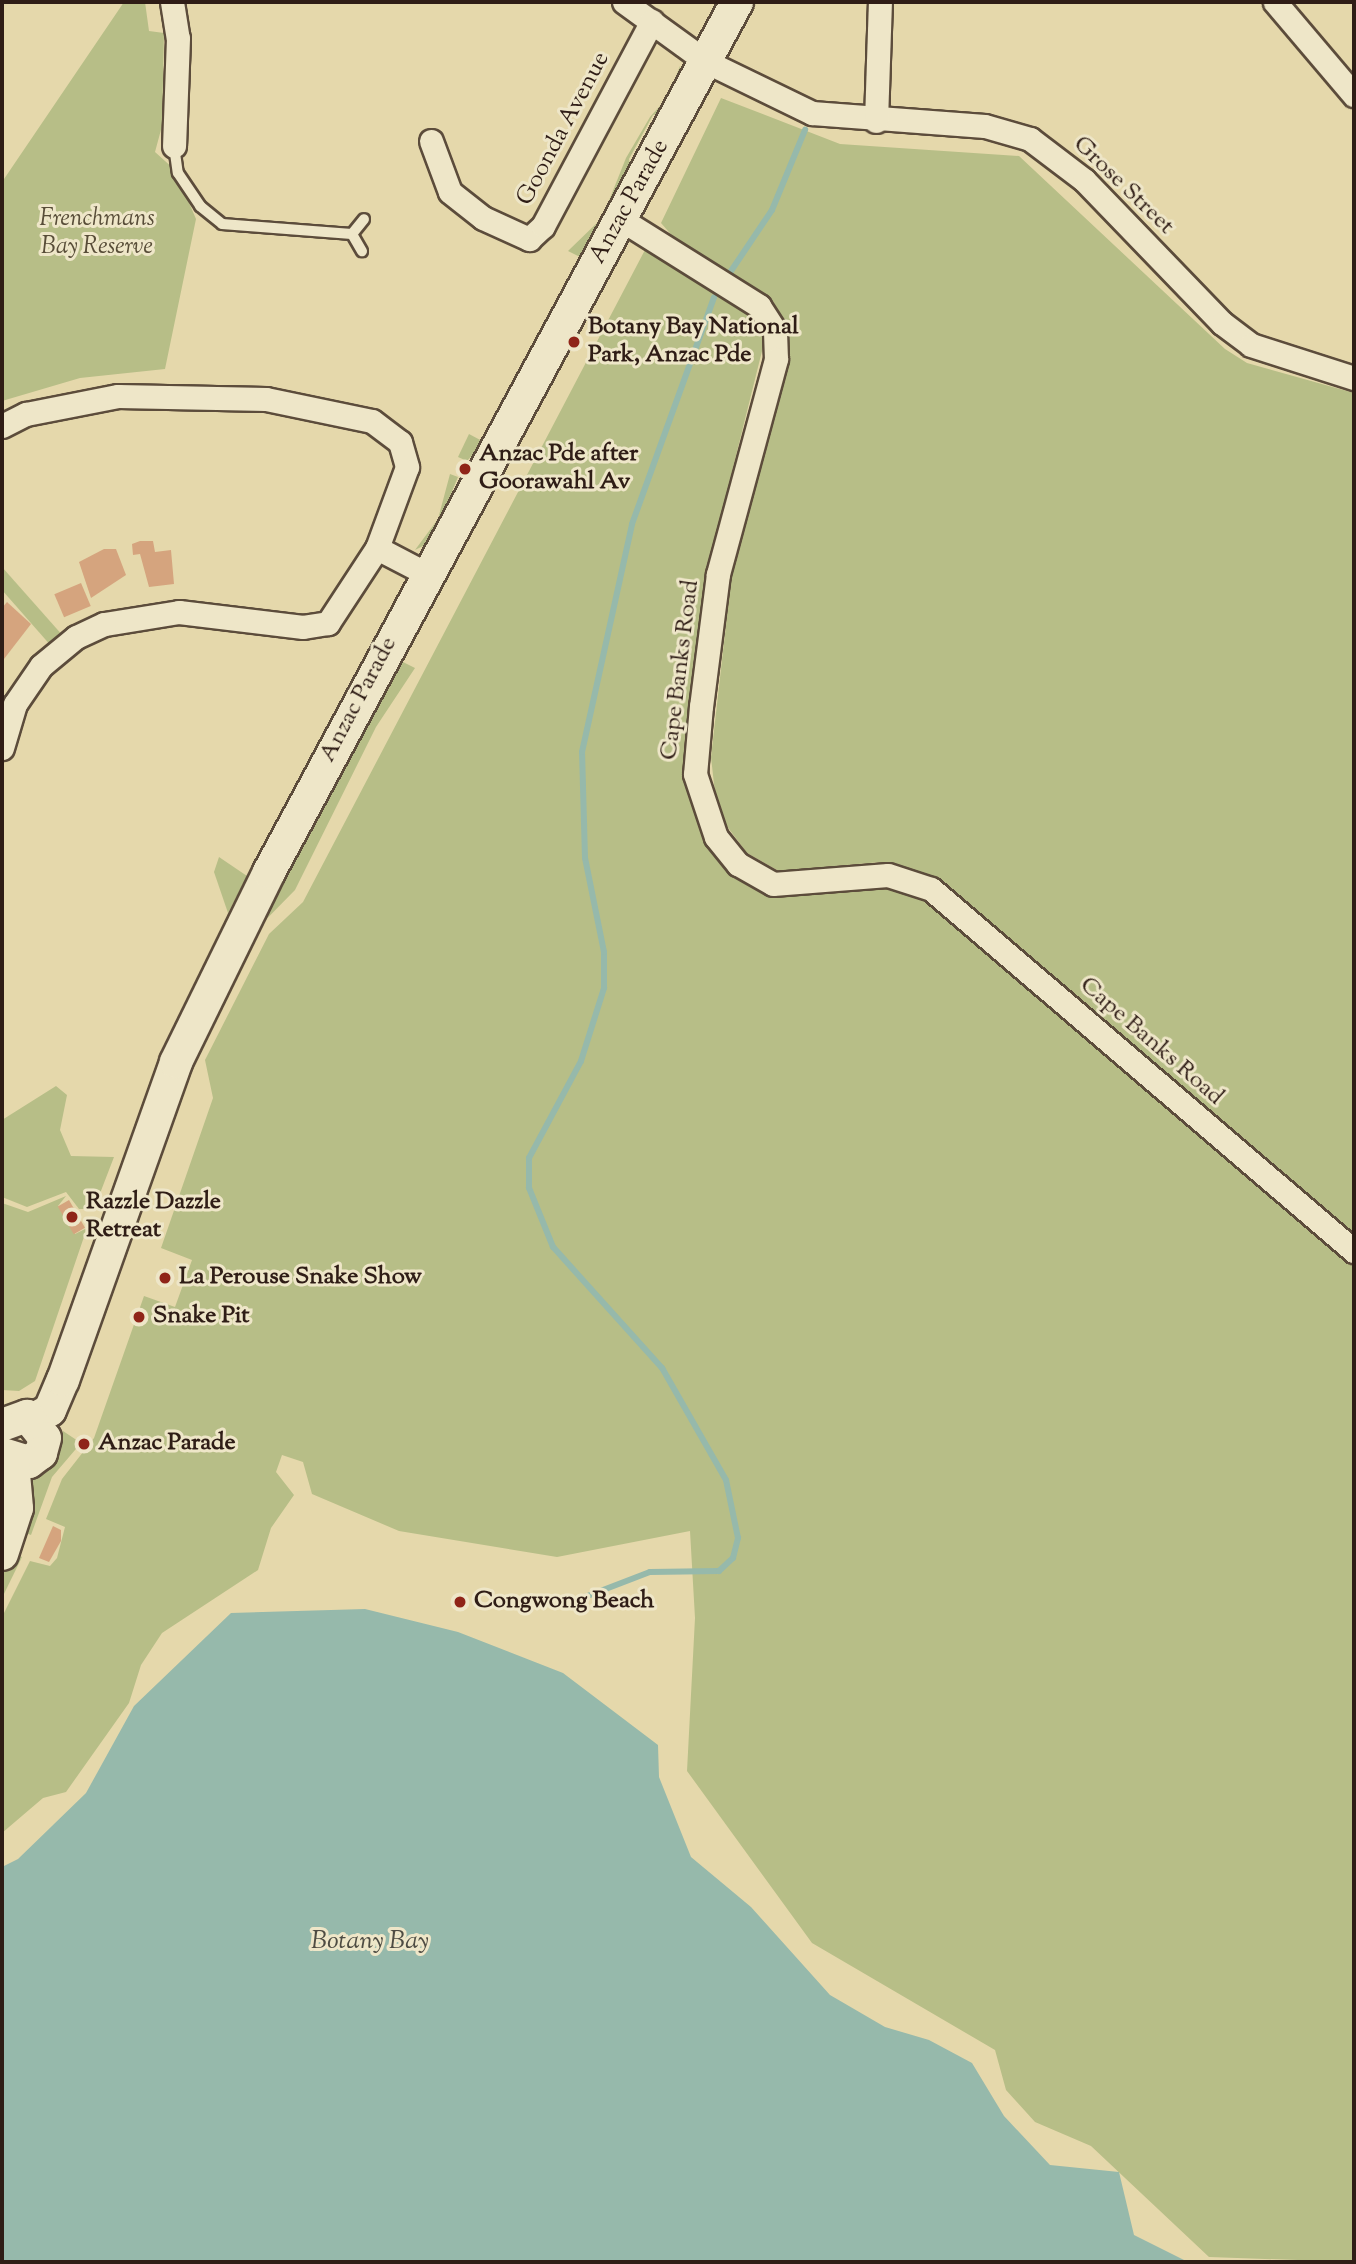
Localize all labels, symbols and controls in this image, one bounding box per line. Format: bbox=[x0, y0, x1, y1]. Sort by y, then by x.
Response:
street label: Goonda Avenue bbox=[511, 47, 617, 211]
street label: Grose Street bbox=[1066, 131, 1180, 241]
street label: Anzac Parade bbox=[584, 135, 676, 269]
park label: Frenchmans Bay Reserve bbox=[39, 206, 155, 262]
place label: Botany Bay National Park, Anzac Pde bbox=[588, 314, 799, 370]
marker: Botany Bay National Park, Anzac Pde bbox=[566, 334, 582, 350]
place label: Anzac Pde after Goorawahl Av bbox=[479, 441, 638, 497]
marker: Anzac Pde after Goorawahl Av bbox=[457, 461, 473, 477]
street label: Cape Banks Road bbox=[656, 578, 706, 762]
street label: Anzac Parade bbox=[314, 632, 404, 768]
street label: Cape Banks Road bbox=[1073, 972, 1229, 1112]
place label: Razzle Dazzle Retreat bbox=[86, 1189, 221, 1245]
marker: Razzle Dazzle Retreat bbox=[64, 1209, 80, 1225]
place label: La Perouse Snake Show bbox=[179, 1264, 422, 1292]
marker: La Perouse Snake Show bbox=[157, 1270, 173, 1286]
place label: Snake Pit bbox=[153, 1303, 250, 1331]
marker: Snake Pit bbox=[131, 1309, 147, 1325]
place label: Anzac Parade bbox=[98, 1430, 236, 1458]
marker: Anzac Parade bbox=[76, 1436, 92, 1452]
place label: Congwong Beach bbox=[474, 1588, 654, 1616]
marker: Congwong Beach bbox=[452, 1594, 468, 1610]
water label: Botany Bay bbox=[311, 1926, 429, 1958]

